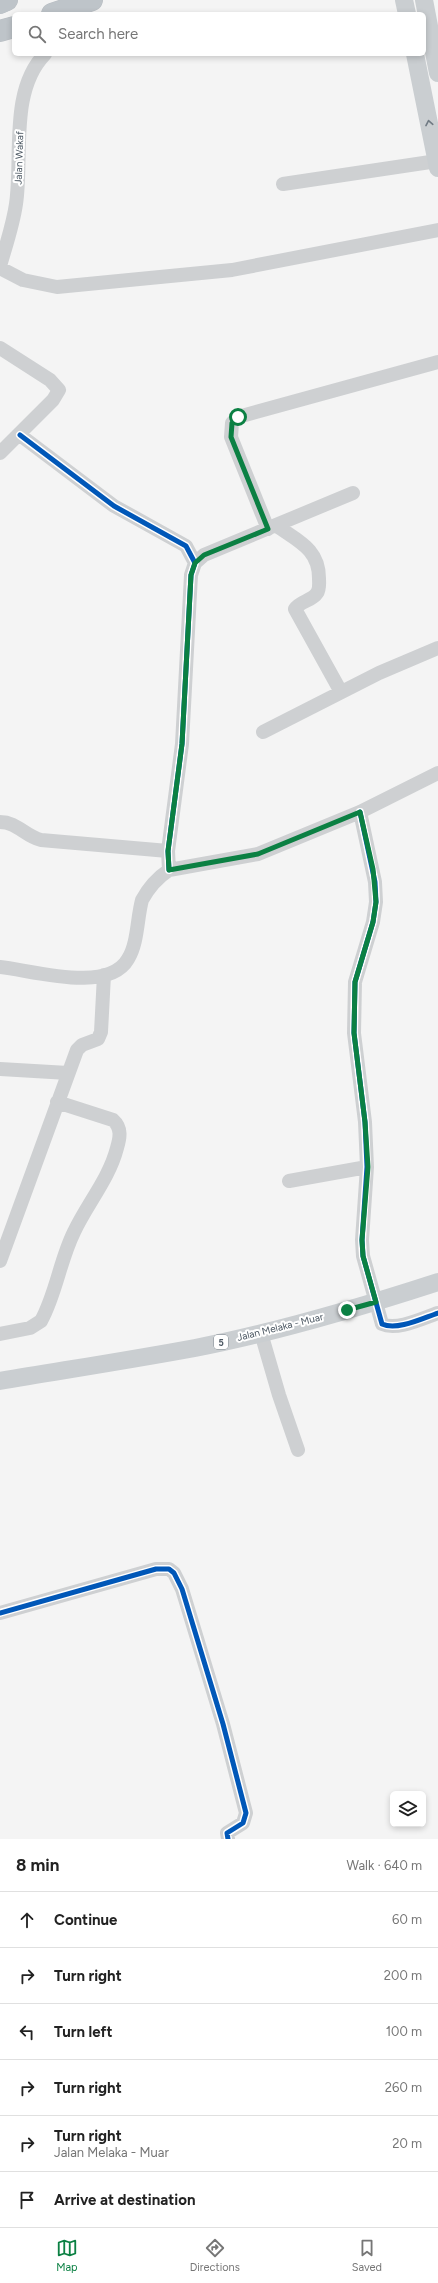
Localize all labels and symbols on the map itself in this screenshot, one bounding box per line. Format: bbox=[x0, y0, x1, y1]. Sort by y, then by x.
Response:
one-way arrow bbox=[425, 120, 434, 126]
street label: Jalan Wakaf bbox=[12, 131, 26, 185]
route start bbox=[229, 408, 247, 426]
route end bbox=[338, 1301, 356, 1319]
street label: Jalan Melaka - Muar bbox=[236, 1310, 325, 1344]
road number: 5 bbox=[214, 1335, 228, 1349]

